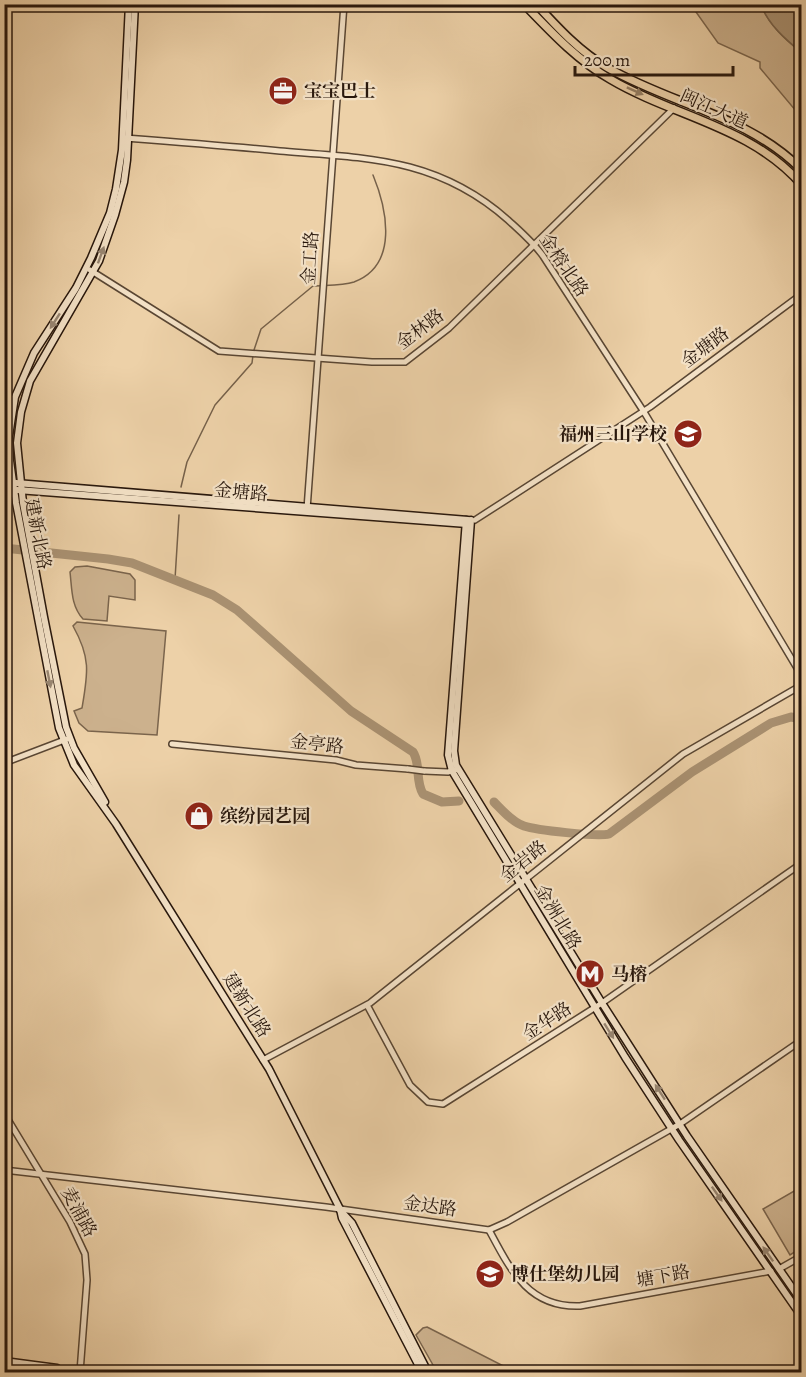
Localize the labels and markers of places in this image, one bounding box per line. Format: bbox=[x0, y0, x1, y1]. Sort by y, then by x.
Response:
office icon: 宝宝巴士 bbox=[267, 75, 299, 107]
place label: 宝宝巴士 bbox=[304, 79, 376, 103]
school or university icon: 福州三山学校 bbox=[672, 418, 704, 450]
place label: 福州三山学校 bbox=[559, 422, 667, 446]
shop icon: 缤纷园艺园 bbox=[183, 800, 215, 832]
place label: 缤纷园艺园 bbox=[220, 804, 310, 828]
metro station icon: 马榕 bbox=[574, 958, 606, 990]
place label: 马榕 bbox=[611, 962, 647, 986]
school or university icon: 博仕堡幼儿园 bbox=[474, 1258, 506, 1290]
place label: 博仕堡幼儿园 bbox=[511, 1262, 619, 1286]

